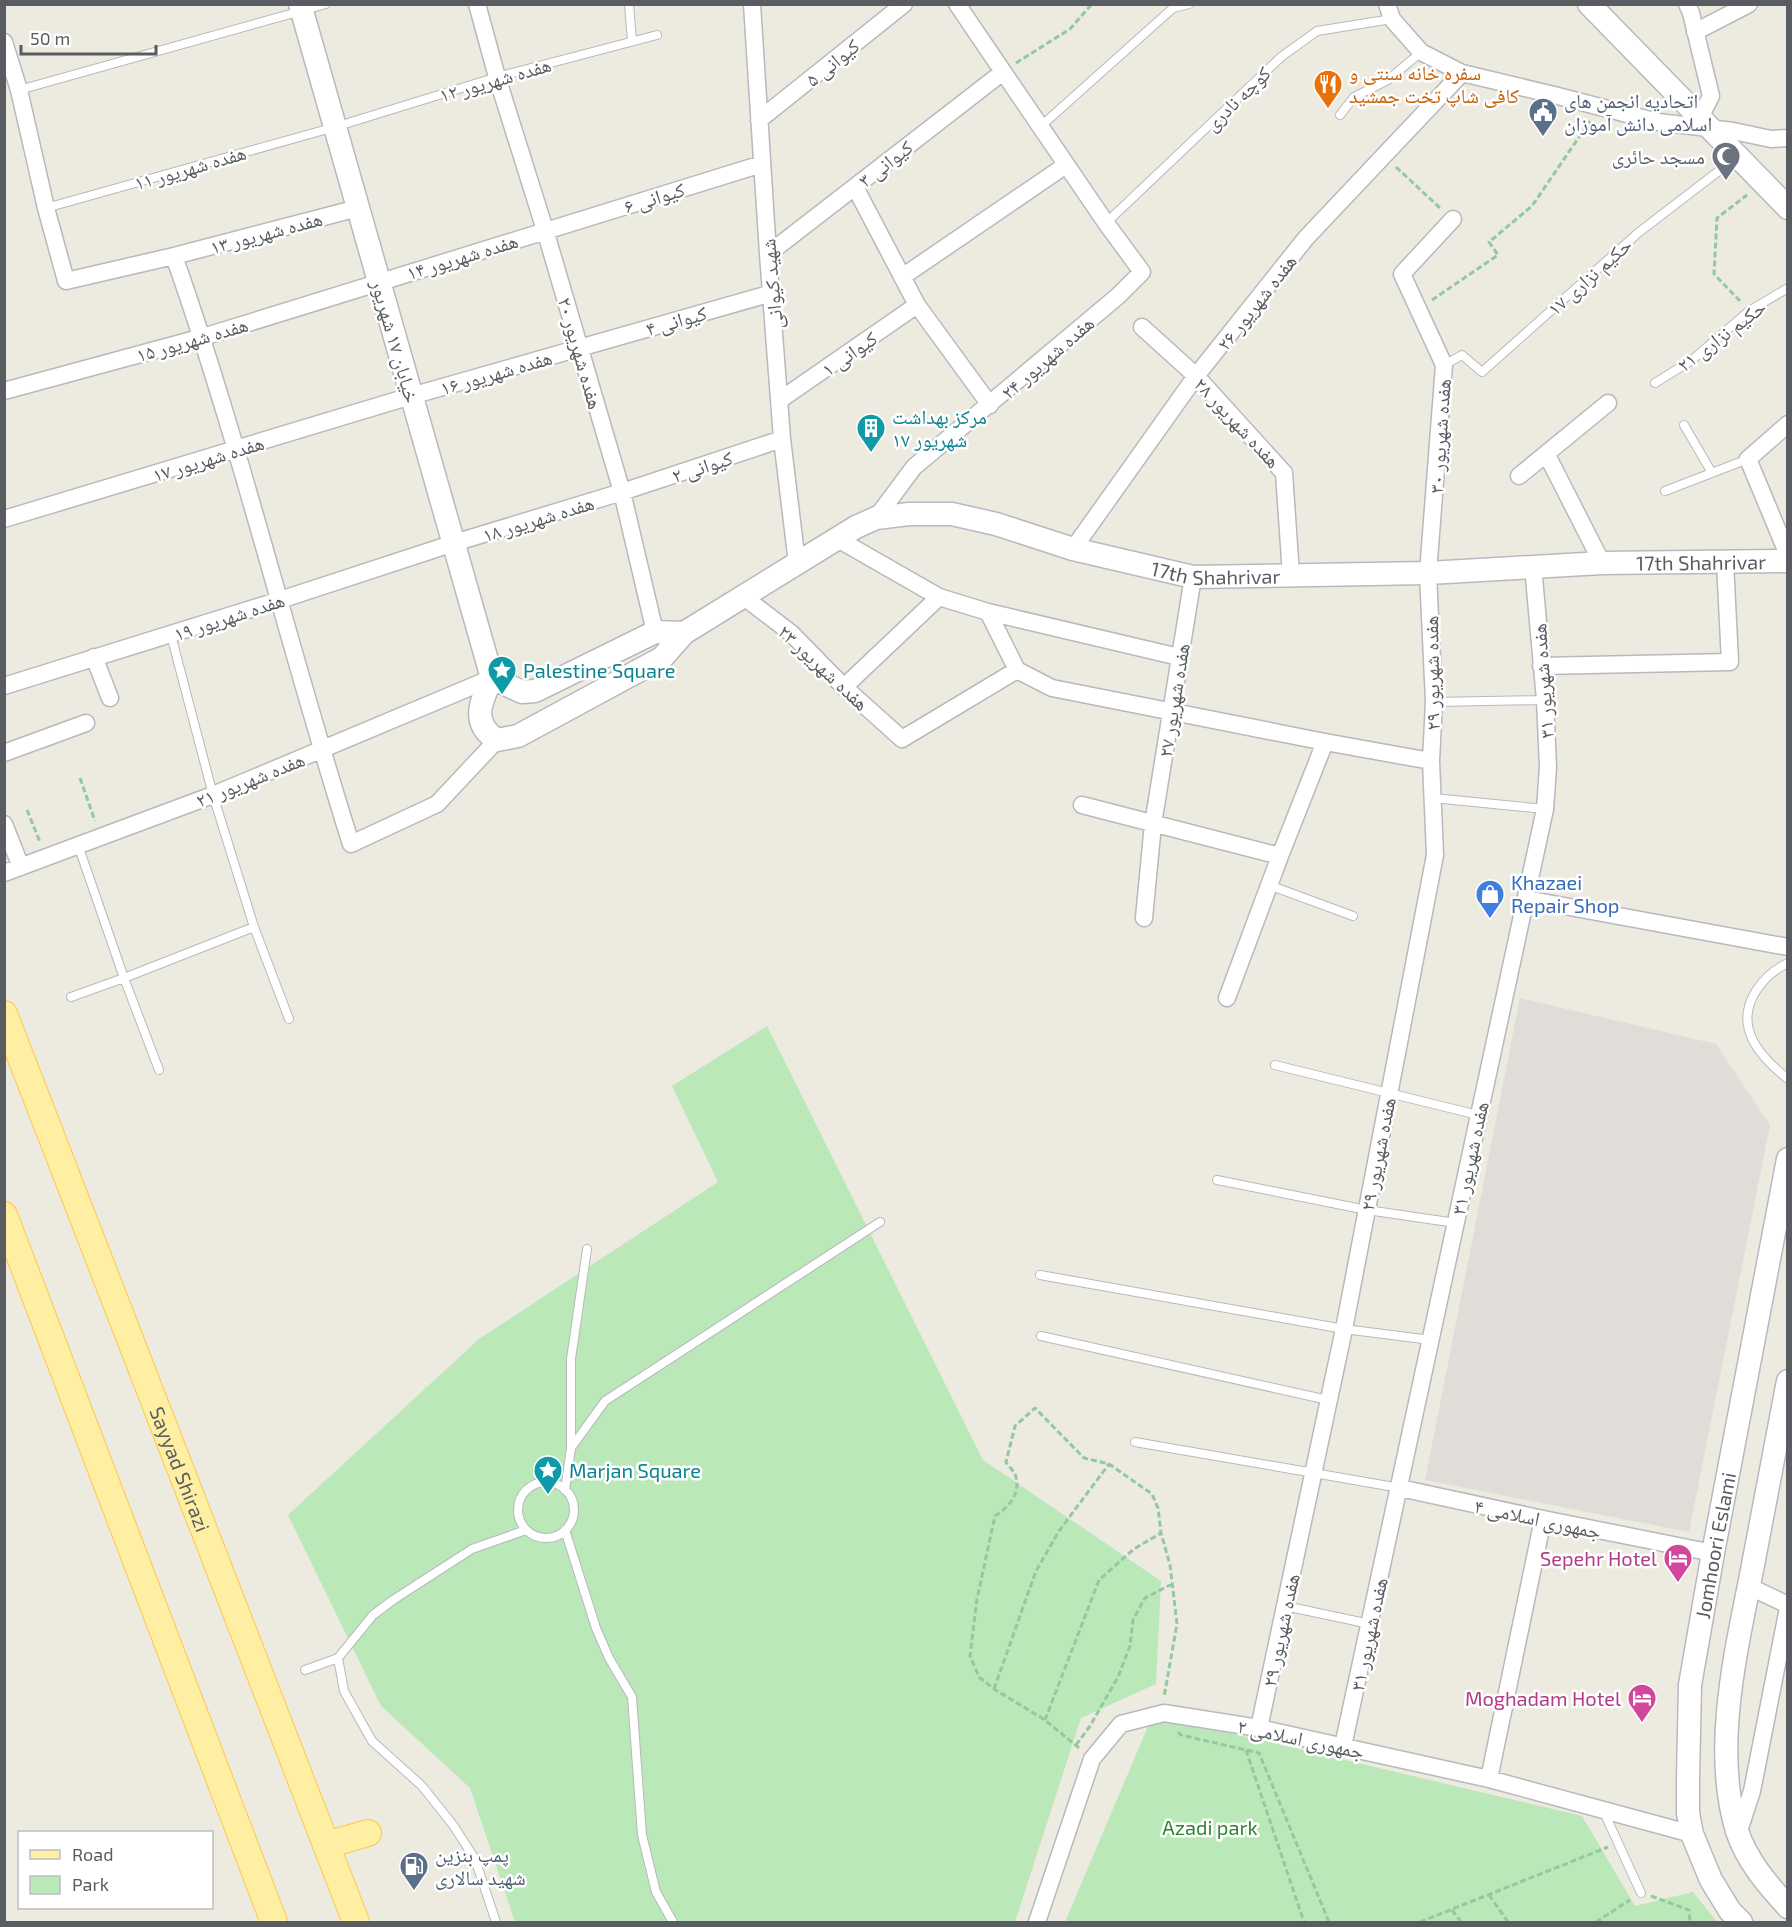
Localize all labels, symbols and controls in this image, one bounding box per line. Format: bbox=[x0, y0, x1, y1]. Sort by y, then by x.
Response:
scale bar bbox=[21, 18, 156, 56]
text: 50 m bbox=[30, 27, 70, 49]
street label: کیوانی ۵ bbox=[800, 33, 864, 92]
street label: هفده شهریور ۱۲ bbox=[436, 52, 554, 107]
place label: سفره خانه سنتی و کافی شاپ تخت جمشید bbox=[1349, 60, 1519, 108]
street label: کوچه نادری bbox=[1199, 61, 1276, 136]
restaurant icon: سفره خانه سنتی و کافی شاپ تخت جمشید bbox=[1312, 68, 1344, 110]
place label: اتحادیه انجمن های اسلامی دانش آموزان bbox=[1564, 88, 1712, 136]
public building icon: اتحادیه انجمن های اسلامی دانش آموزان bbox=[1527, 96, 1559, 138]
street label: کیوانی ۳ bbox=[853, 134, 918, 192]
street label: هفده شهریور ۱۱ bbox=[131, 140, 249, 195]
mosque icon: مسجد حائری bbox=[1710, 140, 1742, 182]
place label: مسجد حائری bbox=[1612, 144, 1705, 169]
street label: کیوانی ۶ bbox=[621, 176, 688, 219]
street label: هفده شهریور ۱۳ bbox=[207, 205, 325, 259]
street label: هفده شهریور ۱۴ bbox=[403, 228, 521, 285]
street label: حکیم نزاری ۱۷ bbox=[1542, 232, 1638, 322]
street label: شهید کیوانی bbox=[755, 238, 788, 330]
street label: هفده شهریور ۲۶ bbox=[1211, 249, 1302, 355]
street label: خیابان ۱۷ شهریور bbox=[366, 276, 425, 406]
street label: هفده شهریور ۲۰ bbox=[553, 294, 608, 412]
street label: حکیم نزاری ۲۱ bbox=[1672, 294, 1772, 379]
street label: کیوانی ۴ bbox=[643, 300, 710, 341]
street label: هفده شهریور ۲۴ bbox=[996, 310, 1099, 405]
street label: هفده شهریور ۱۵ bbox=[133, 312, 251, 367]
street label: کیوانی ۱ bbox=[817, 325, 882, 382]
street label: هفده شهریور ۱۶ bbox=[437, 345, 555, 400]
street label: هفده شهریور ۲۸ bbox=[1189, 372, 1286, 473]
street label: هفده شهریور ۳۰ bbox=[1423, 378, 1456, 494]
place label: مرکز بهداشت ۱۷ شهریور bbox=[892, 404, 987, 452]
building icon: مرکز بهداشت ۱۷ شهریور bbox=[855, 412, 887, 454]
street label: هفده شهریور ۱۷ bbox=[149, 430, 267, 487]
street label: کیوانی ۲ bbox=[669, 445, 736, 488]
street label: هفده شهریور ۱۸ bbox=[479, 490, 597, 547]
street label: 17th Shahrivar bbox=[1636, 549, 1766, 575]
street label: 17th Shahrivar bbox=[1149, 556, 1281, 589]
street label: هفده شهریور ۱۹ bbox=[170, 587, 288, 646]
street label: هفده شهریور ۲۹ bbox=[1418, 615, 1445, 731]
street label: هفده شهریور ۲۳ bbox=[773, 619, 874, 716]
street label: هفده شهریور ۳۱ bbox=[1526, 623, 1559, 739]
street label: هفده شهریور ۲۷ bbox=[1152, 641, 1195, 759]
place icon: Palestine Square bbox=[486, 654, 518, 696]
place label: Palestine Square bbox=[523, 658, 675, 682]
street label: هفده شهریور ۲۱ bbox=[192, 746, 308, 813]
place label: Khazaei Repair Shop bbox=[1511, 870, 1619, 917]
shop icon: Khazaei Repair Shop bbox=[1474, 878, 1506, 920]
street label: هفده شهریور ۲۹ bbox=[1354, 1095, 1401, 1213]
street label: هفده شهریور ۳۱ bbox=[1445, 1099, 1494, 1217]
street label: Sayyad Shirazi bbox=[145, 1403, 215, 1535]
place icon: Marjan Square bbox=[532, 1454, 564, 1496]
place label: Marjan Square bbox=[569, 1458, 701, 1482]
street label: Jomhoori Eslami bbox=[1690, 1470, 1740, 1620]
street label: جمهوری اسلامی ۴ bbox=[1472, 1493, 1604, 1544]
hotel icon: Sepehr Hotel bbox=[1662, 1542, 1694, 1584]
place label: Sepehr Hotel bbox=[1540, 1546, 1657, 1570]
street label: هفده شهریور ۲۹ bbox=[1256, 1571, 1305, 1689]
street label: هفده شهریور ۳۱ bbox=[1344, 1575, 1393, 1693]
hotel icon: Moghadam Hotel bbox=[1626, 1682, 1658, 1724]
place label: Moghadam Hotel bbox=[1465, 1686, 1621, 1710]
street label: جمهوری اسلامی ۲ bbox=[1235, 1713, 1367, 1764]
park label: Azadi park bbox=[1162, 1815, 1258, 1839]
legend bbox=[18, 1831, 213, 1909]
place label: پمپ بنزین شهید سالاری bbox=[435, 1842, 526, 1890]
text: Road bbox=[72, 1843, 113, 1865]
fuel station icon: پمپ بنزین شهید سالاری bbox=[398, 1850, 430, 1892]
text: Park bbox=[72, 1873, 109, 1895]

